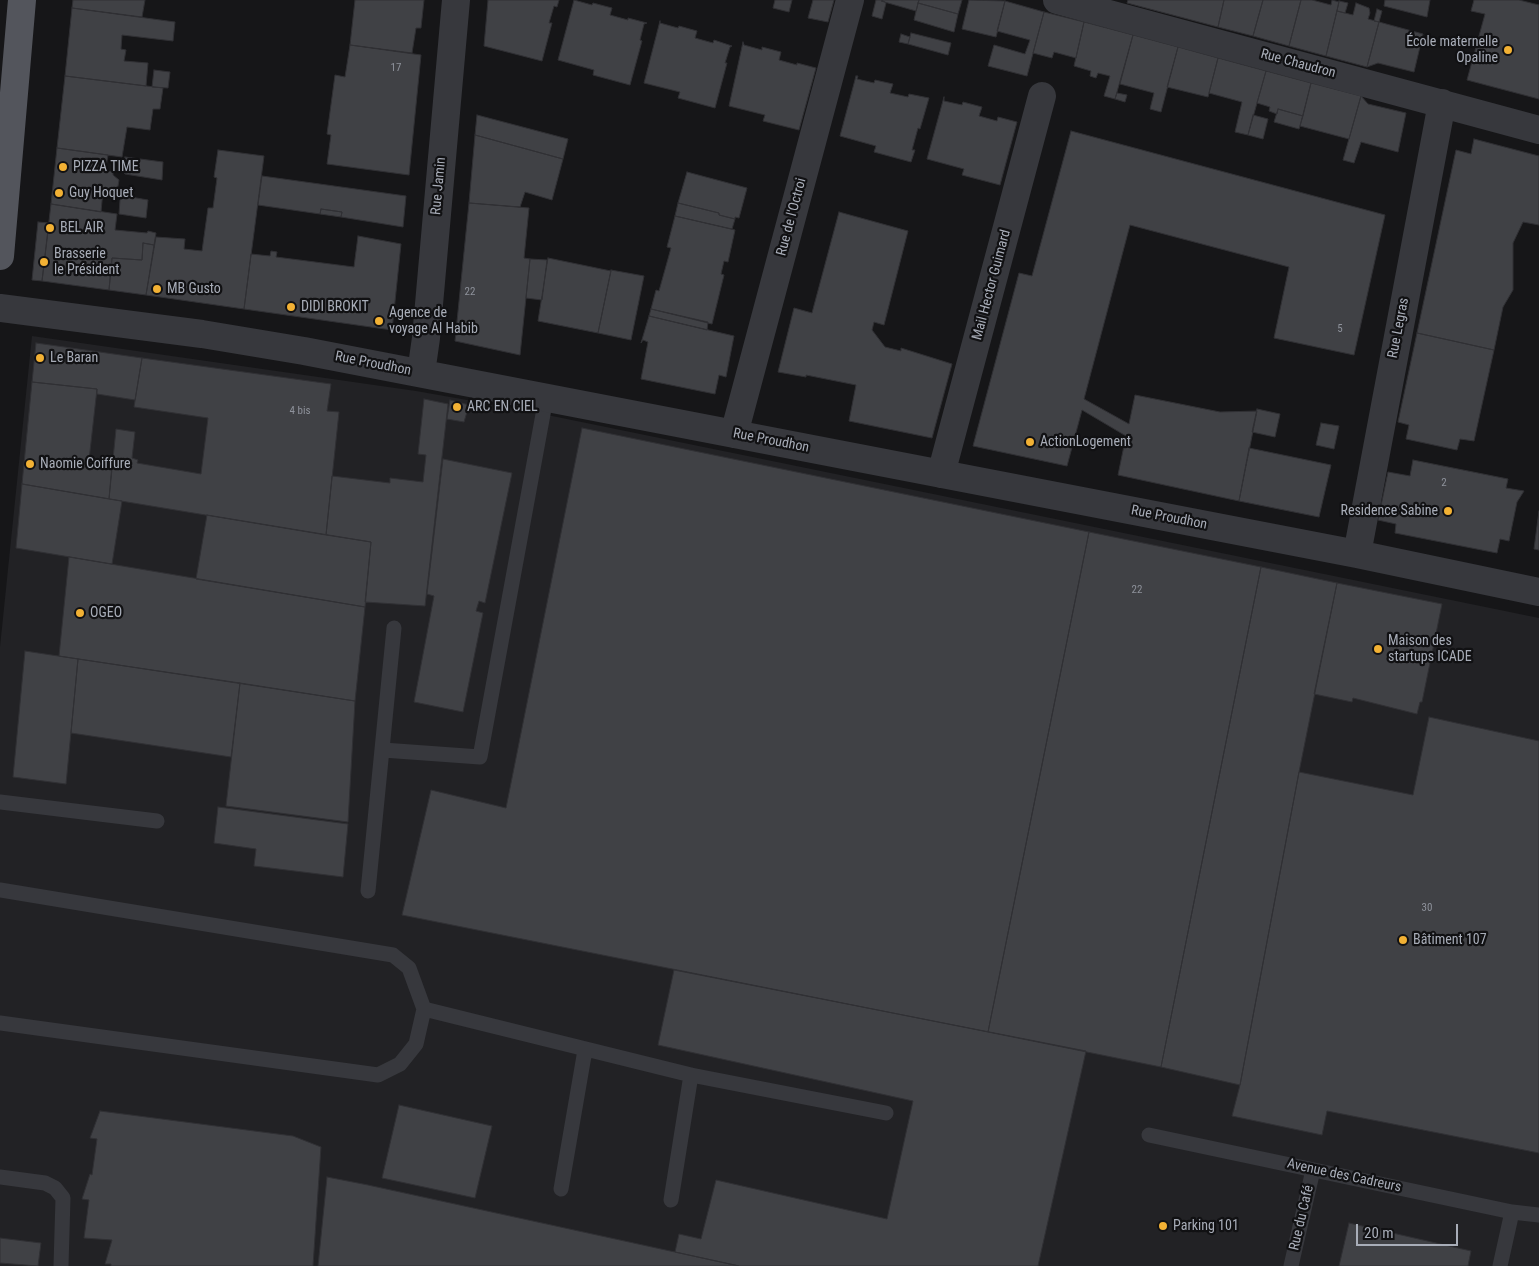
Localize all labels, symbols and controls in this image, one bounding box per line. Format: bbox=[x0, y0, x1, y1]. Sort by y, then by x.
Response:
place label: École maternelle Opaline bbox=[1406, 34, 1498, 66]
marker: École maternelle Opaline bbox=[1502, 44, 1514, 56]
street label: Rue Chaudron bbox=[1259, 46, 1337, 82]
house number: 17 bbox=[391, 61, 401, 75]
street label: Rue Jamin bbox=[428, 156, 450, 216]
place label: PIZZA TIME bbox=[73, 159, 139, 175]
marker: PIZZA TIME bbox=[57, 161, 69, 173]
street label: Rue de l'Octroi bbox=[774, 176, 810, 258]
place label: Guy Hoquet bbox=[69, 185, 133, 201]
marker: Guy Hoquet bbox=[53, 187, 65, 199]
place label: BEL AIR bbox=[60, 220, 103, 236]
marker: BEL AIR bbox=[44, 222, 56, 234]
street label: Mail Hector Guimard bbox=[969, 228, 1015, 342]
place label: Brasserie le Président bbox=[54, 246, 119, 278]
marker: Brasserie le Président bbox=[38, 256, 50, 268]
place label: MB Gusto bbox=[167, 281, 221, 297]
marker: MB Gusto bbox=[151, 283, 163, 295]
house number: 22 bbox=[465, 285, 475, 299]
street label: Rue Legras bbox=[1385, 296, 1413, 360]
place label: DIDI BROKIT bbox=[301, 299, 369, 315]
marker: DIDI BROKIT bbox=[285, 301, 297, 313]
place label: Agence de voyage Al Habib bbox=[389, 305, 478, 338]
marker: Agence de voyage Al Habib bbox=[373, 315, 385, 327]
house number: 5 bbox=[1337, 322, 1343, 336]
street label: Rue Proudhon bbox=[334, 348, 412, 380]
place label: Le Baran bbox=[50, 350, 98, 366]
marker: Le Baran bbox=[34, 352, 46, 364]
place label: ARC EN CIEL bbox=[467, 399, 538, 415]
marker: ARC EN CIEL bbox=[451, 401, 463, 413]
house number: 4 bis bbox=[290, 404, 310, 418]
street label: Rue Proudhon bbox=[732, 425, 810, 457]
place label: ActionLogement bbox=[1040, 434, 1131, 450]
marker: ActionLogement bbox=[1024, 436, 1036, 448]
place label: Naomie Coiffure bbox=[40, 456, 130, 472]
marker: Naomie Coiffure bbox=[24, 458, 36, 470]
house number: 2 bbox=[1441, 476, 1447, 490]
street label: Rue Proudhon bbox=[1130, 502, 1208, 534]
place label: Residence Sabine bbox=[1340, 503, 1438, 519]
marker: Residence Sabine bbox=[1442, 505, 1454, 517]
house number: 22 bbox=[1132, 583, 1142, 597]
place label: OGEO bbox=[90, 605, 122, 621]
marker: OGEO bbox=[74, 607, 86, 619]
place label: Maison des startups ICADE bbox=[1388, 633, 1472, 666]
marker: Maison des startups ICADE bbox=[1372, 643, 1384, 655]
house number: 30 bbox=[1422, 901, 1432, 915]
place label: Bâtiment 107 bbox=[1413, 932, 1487, 948]
marker: Bâtiment 107 bbox=[1397, 934, 1409, 946]
street label: Avenue des Cadreurs bbox=[1285, 1156, 1403, 1196]
street label: Rue du Café bbox=[1286, 1184, 1318, 1252]
scale bar bbox=[1359, 1214, 1462, 1246]
place label: Parking 101 bbox=[1173, 1218, 1239, 1234]
marker: Parking 101 bbox=[1157, 1220, 1169, 1232]
text: 20 m bbox=[1364, 1224, 1394, 1242]

